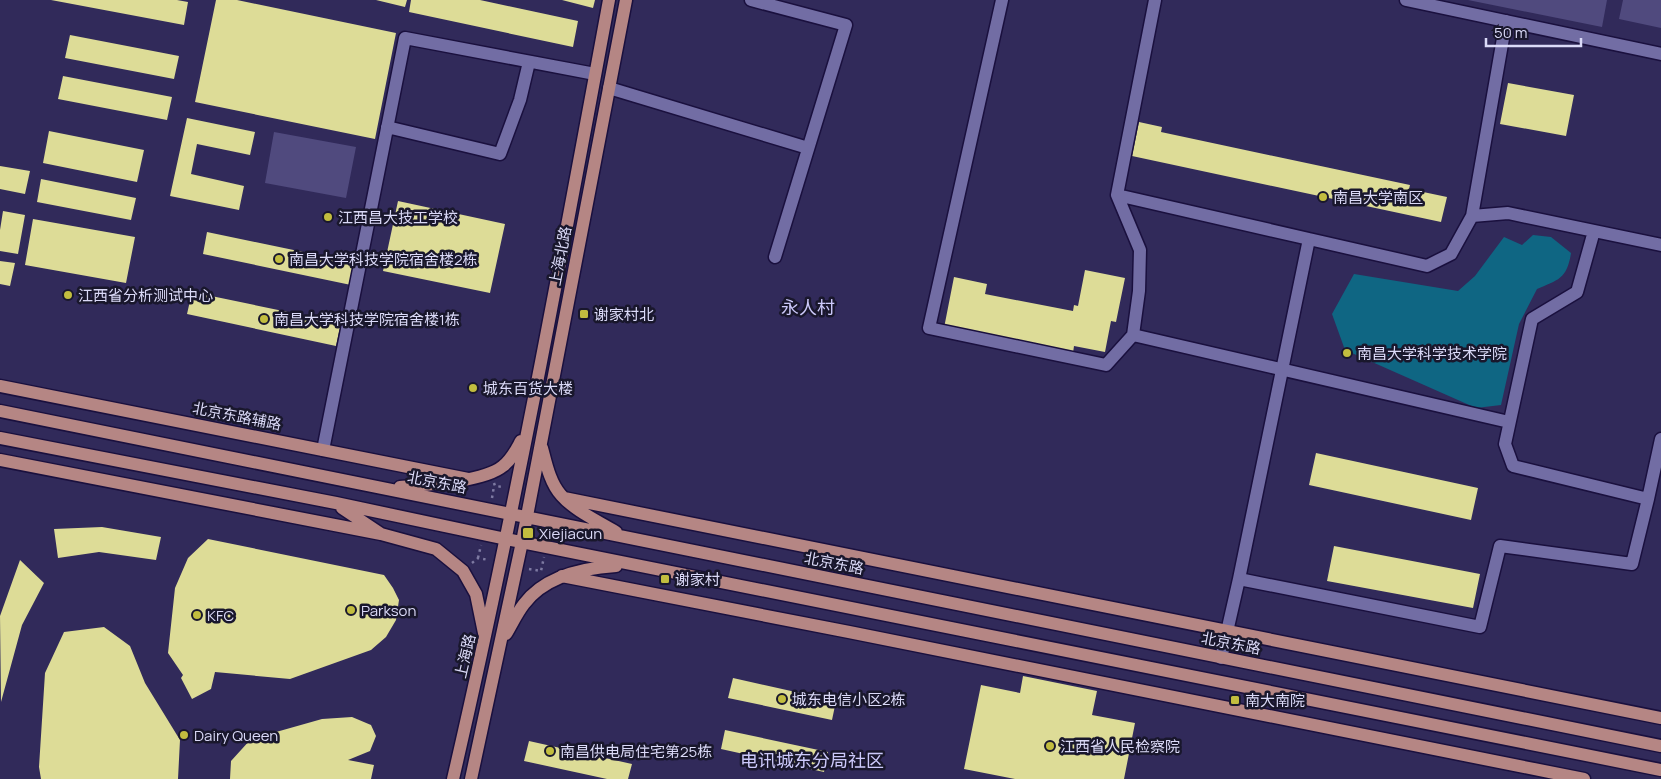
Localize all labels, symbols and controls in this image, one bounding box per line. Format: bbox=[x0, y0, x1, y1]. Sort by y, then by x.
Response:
scale bar bbox=[1486, 15, 1581, 47]
text: 50 m bbox=[1494, 22, 1528, 43]
place label: 南昌大学南区 bbox=[1333, 187, 1423, 208]
marker: 南昌大学南区 bbox=[1317, 191, 1329, 203]
place label: 江西昌大技工学校 bbox=[338, 207, 458, 228]
marker: 江西昌大技工学校 bbox=[322, 211, 334, 223]
street label: 上海北路 bbox=[544, 225, 576, 287]
place label: 南昌大学科技学院宿舍楼2栋 bbox=[289, 249, 478, 270]
marker: 南昌大学科技学院宿舍楼2栋 bbox=[273, 253, 285, 265]
place label: 江西省分析测试中心 bbox=[78, 285, 213, 306]
marker: 江西省分析测试中心 bbox=[62, 289, 74, 301]
district label: 永人村 bbox=[781, 295, 835, 319]
place label: 谢家村北 bbox=[594, 304, 654, 325]
marker: 谢家村北 bbox=[578, 308, 590, 320]
place label: 南昌大学科技学院宿舍楼1栋 bbox=[274, 309, 460, 330]
marker: 南昌大学科技学院宿舍楼1栋 bbox=[258, 313, 270, 325]
place label: 南昌大学科学技术学院 bbox=[1357, 343, 1507, 364]
marker: 南昌大学科学技术学院 bbox=[1341, 347, 1353, 359]
place label: 城东百货大楼 bbox=[483, 378, 573, 399]
marker: 城东百货大楼 bbox=[467, 382, 479, 394]
street label: 北京东路辅路 bbox=[191, 397, 283, 435]
street label: 北京东路 bbox=[406, 466, 468, 498]
place label: Xiejiacun bbox=[539, 523, 602, 544]
marker: Xiejiacun bbox=[521, 526, 535, 540]
street label: 北京东路 bbox=[803, 547, 865, 579]
place label: 谢家村 bbox=[675, 569, 720, 590]
marker: 谢家村 bbox=[659, 573, 671, 585]
place label: Parkson bbox=[361, 600, 416, 621]
marker: Parkson bbox=[345, 604, 357, 616]
place label: KFC bbox=[207, 605, 234, 626]
marker: KFC bbox=[191, 609, 203, 621]
street label: 北京东路 bbox=[1200, 627, 1262, 659]
street label: 上海路 bbox=[450, 632, 480, 680]
place label: 城东电信小区2栋 bbox=[792, 689, 906, 710]
place label: 南大南院 bbox=[1245, 690, 1305, 711]
marker: 城东电信小区2栋 bbox=[776, 693, 788, 705]
marker: 南大南院 bbox=[1229, 694, 1241, 706]
place label: Dairy Queen bbox=[194, 725, 278, 746]
marker: Dairy Queen bbox=[178, 729, 190, 741]
place label: 江西省人民检察院 bbox=[1060, 736, 1180, 757]
marker: 江西省人民检察院 bbox=[1044, 740, 1056, 752]
place label: 南昌供电局住宅第25栋 bbox=[560, 741, 712, 762]
marker: 南昌供电局住宅第25栋 bbox=[544, 745, 556, 757]
district label: 电讯城东分局社区 bbox=[740, 748, 884, 772]

